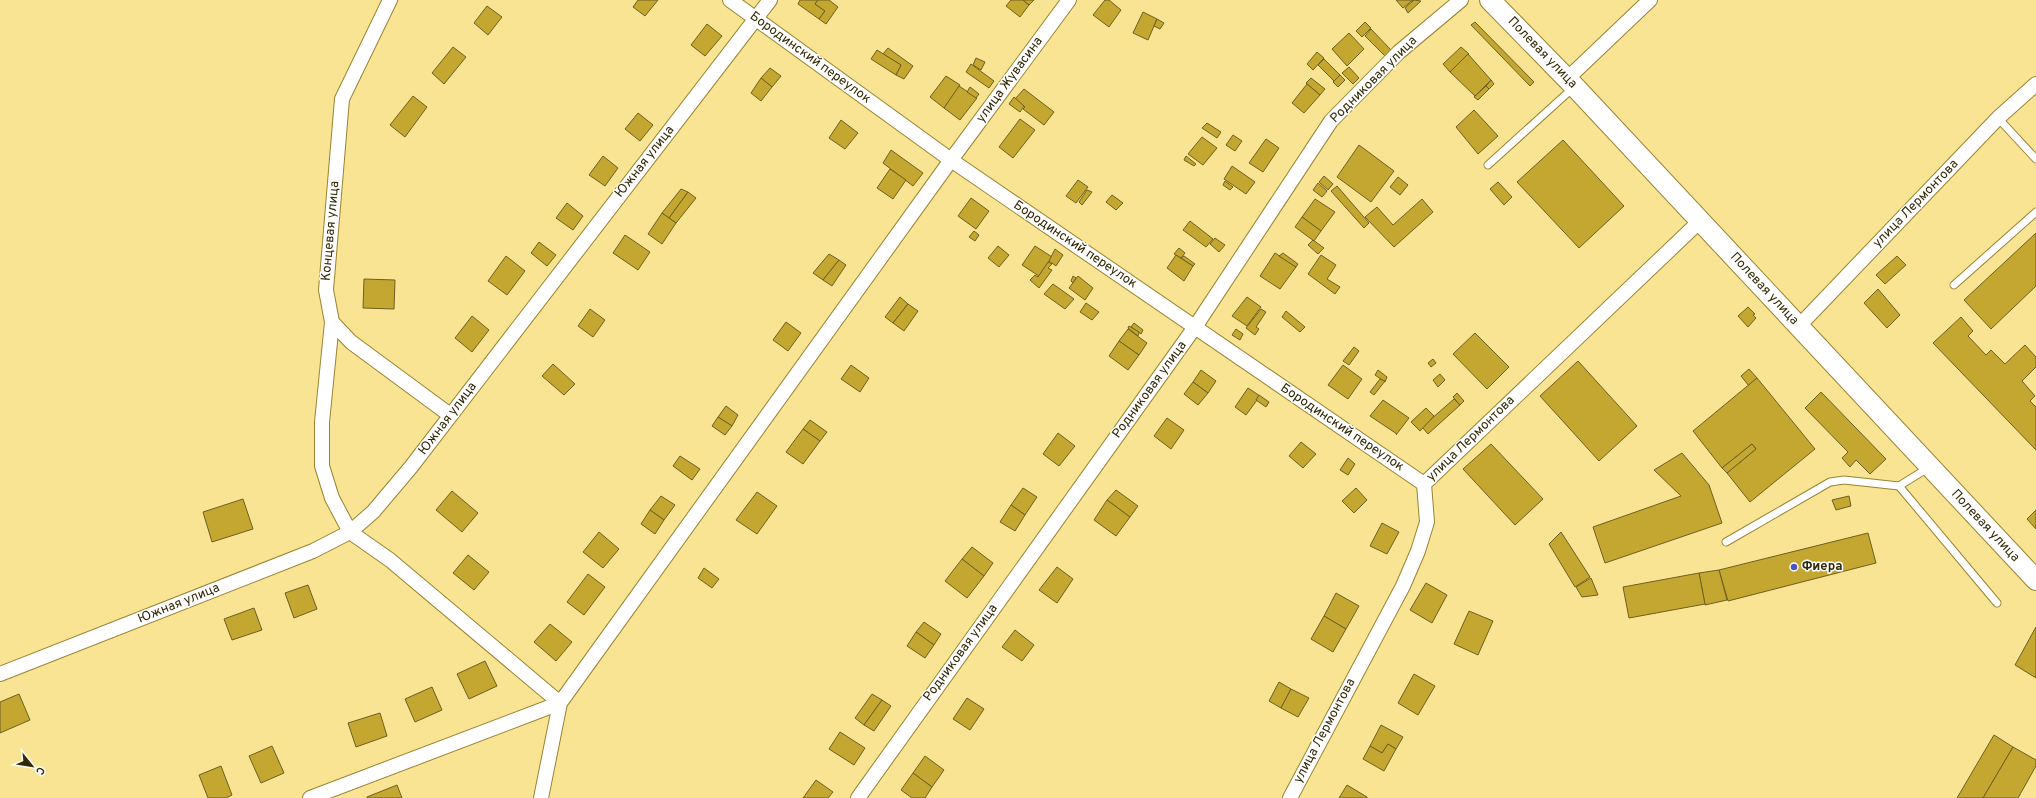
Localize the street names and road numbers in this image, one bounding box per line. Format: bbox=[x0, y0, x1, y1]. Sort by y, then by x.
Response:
street label: Бородинский переулок bbox=[746, 9, 874, 107]
street label: Полевая улица bbox=[1504, 14, 1580, 92]
street label: Родниковая улица bbox=[1327, 33, 1421, 127]
street label: улица Жувасина bbox=[973, 34, 1047, 126]
street label: Южная улица bbox=[612, 123, 678, 201]
street label: улица Лермонтова bbox=[1870, 157, 1962, 251]
street label: Концевая улица bbox=[319, 180, 343, 282]
street label: Бородинский переулок bbox=[1010, 198, 1140, 292]
street label: Полевая улица bbox=[1726, 249, 1802, 329]
street label: Родниковая улица bbox=[1109, 338, 1191, 442]
street label: Южная улица bbox=[415, 379, 481, 459]
street label: Бородинский переулок bbox=[1277, 381, 1407, 475]
street label: улица Лермонтова bbox=[1424, 393, 1518, 485]
street label: Полевая улица bbox=[1947, 486, 2023, 566]
street label: Южная улица bbox=[136, 580, 222, 628]
street label: Родниковая улица bbox=[920, 601, 1002, 705]
street label: улица Лермонтова bbox=[1291, 676, 1359, 786]

